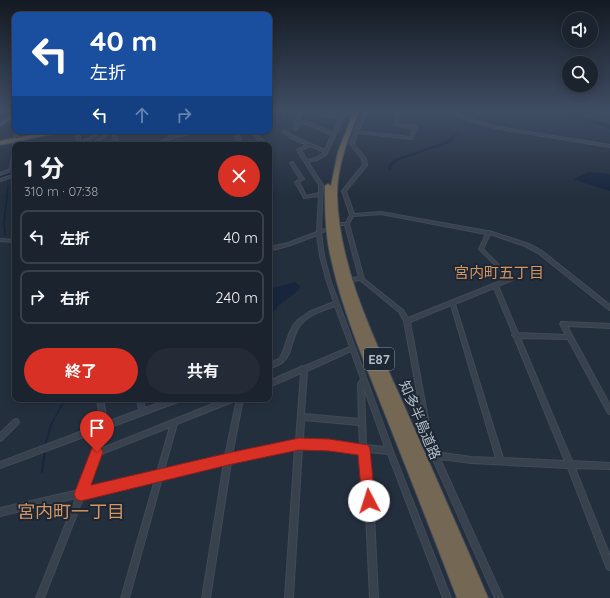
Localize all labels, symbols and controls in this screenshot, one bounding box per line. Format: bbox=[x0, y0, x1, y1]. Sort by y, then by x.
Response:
map controls bbox=[562, 12, 598, 92]
button: sound bbox=[562, 12, 598, 48]
text: 40 m bbox=[90, 23, 157, 58]
icon: left bbox=[24, 28, 76, 80]
button: search bbox=[562, 56, 598, 92]
text: 左折 bbox=[90, 61, 126, 84]
icon: left bbox=[89, 104, 111, 126]
icon: ahead bbox=[131, 104, 153, 126]
icon: right bbox=[173, 104, 195, 126]
text: 1 分 bbox=[24, 153, 64, 183]
button: close bbox=[218, 155, 260, 197]
text: 310 m · 07:38 bbox=[24, 183, 98, 199]
icon: left bbox=[26, 226, 48, 248]
text: 40 m bbox=[223, 228, 258, 247]
text: 左折 bbox=[60, 229, 90, 248]
district label: 宮内町五丁目 bbox=[454, 263, 544, 282]
icon: right bbox=[26, 286, 48, 308]
text: 240 m bbox=[215, 288, 258, 307]
text: 右折 bbox=[60, 289, 90, 308]
button: 終了 bbox=[24, 348, 138, 394]
button: 共有 bbox=[146, 348, 260, 394]
road number: E87 bbox=[364, 348, 394, 370]
street label: 知多半島道路 bbox=[395, 378, 445, 462]
pin bbox=[80, 411, 114, 452]
icon: arrive bbox=[86, 417, 108, 439]
position arrow bbox=[348, 480, 390, 522]
district label: 宮内町一丁目 bbox=[17, 500, 125, 523]

